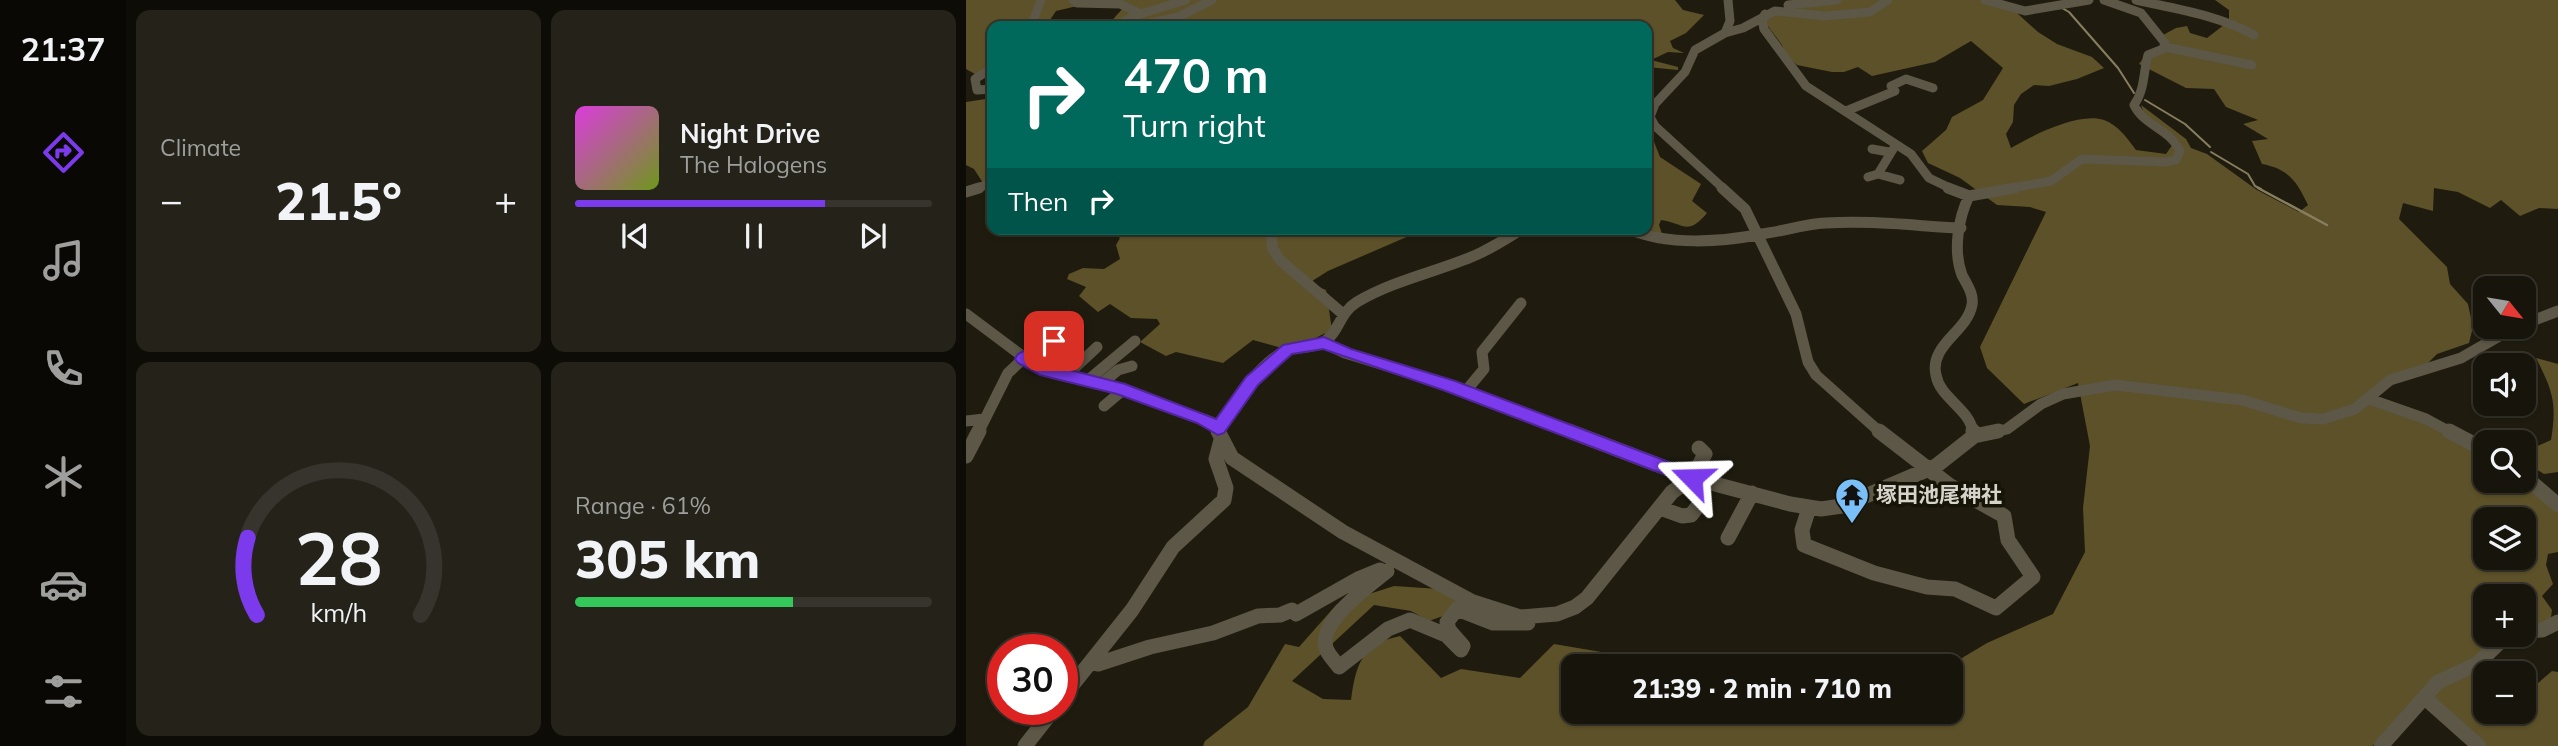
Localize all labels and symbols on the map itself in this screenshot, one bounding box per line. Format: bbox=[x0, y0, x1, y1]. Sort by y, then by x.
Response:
north arrow bbox=[2473, 276, 2536, 340]
pin bbox=[1024, 311, 1084, 371]
position arrow bbox=[1655, 441, 1729, 515]
temple icon: 塚田池尾神社 bbox=[1833, 476, 1871, 525]
place label: 塚田池尾神社 bbox=[1876, 481, 2002, 507]
speed limit sign: 30 bbox=[987, 634, 1078, 725]

